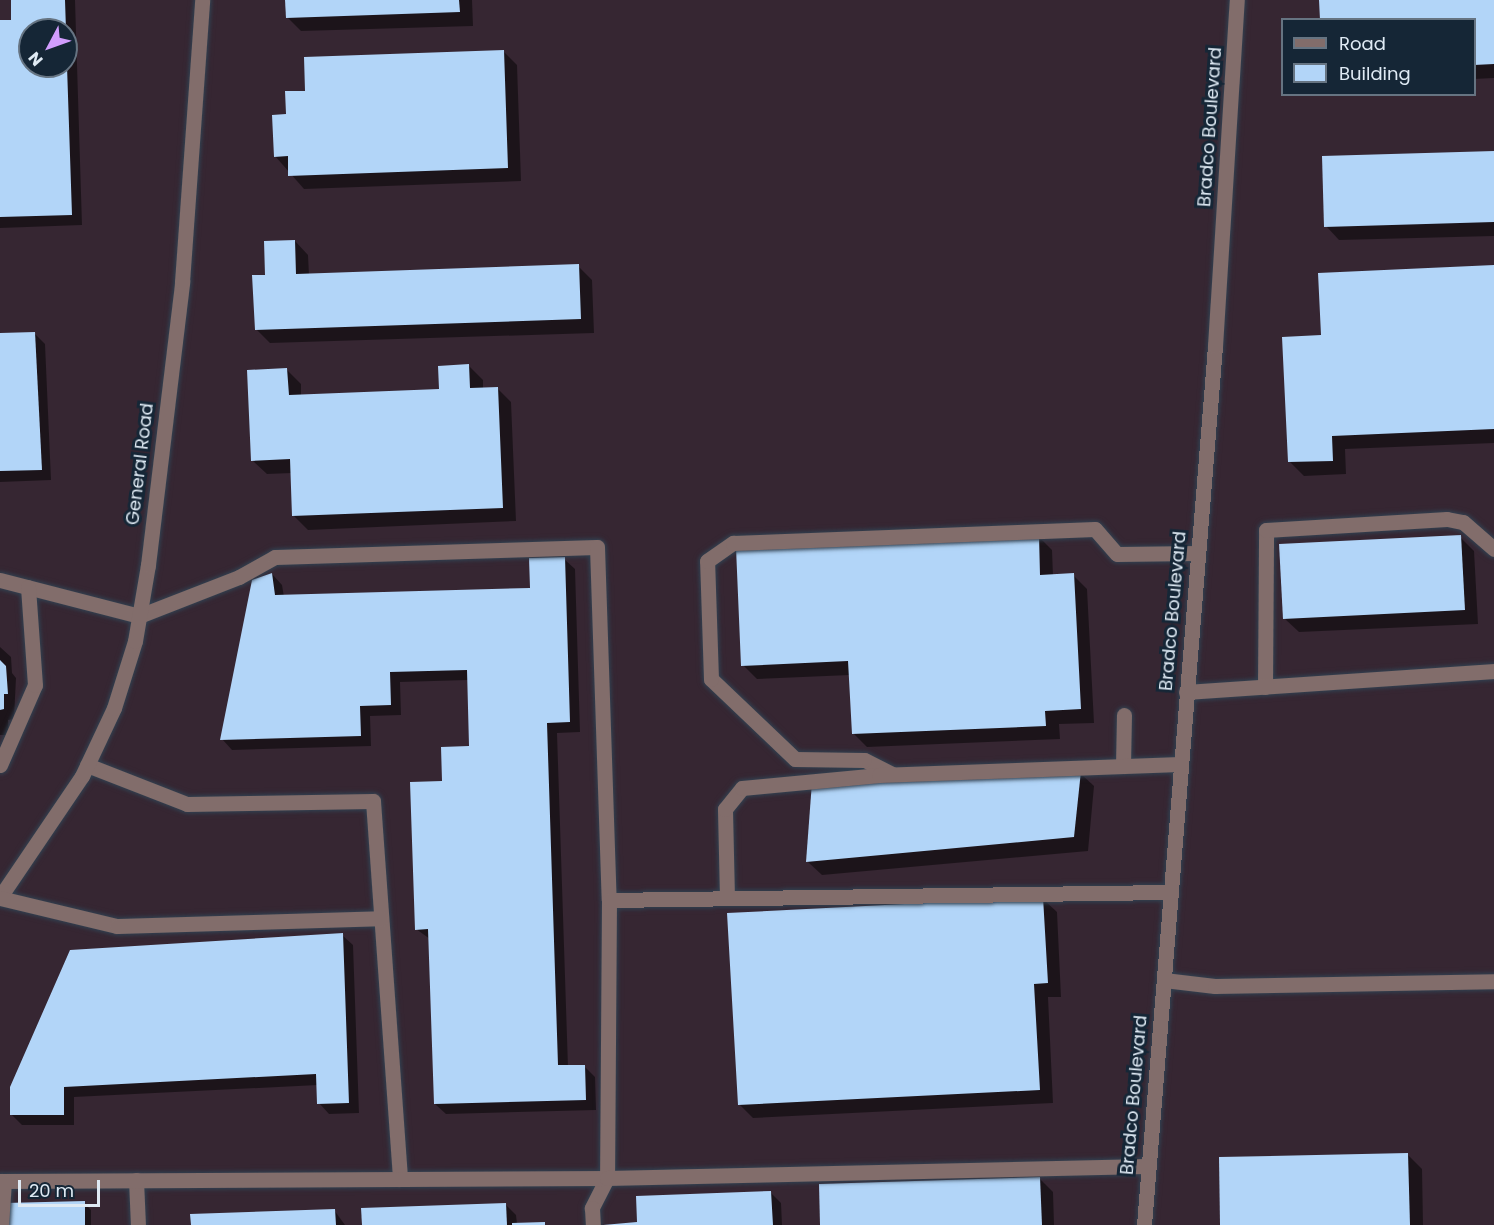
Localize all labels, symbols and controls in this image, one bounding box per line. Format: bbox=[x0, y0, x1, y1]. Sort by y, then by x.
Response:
north arrow bbox=[18, 18, 78, 78]
legend bbox=[1281, 18, 1476, 96]
text: Road bbox=[1339, 31, 1386, 56]
street label: Bradco Boulevard bbox=[1194, 46, 1226, 208]
text: N bbox=[23, 47, 48, 71]
text: Building bbox=[1339, 61, 1411, 86]
street label: General Road bbox=[122, 402, 158, 526]
street label: Bradco Boulevard bbox=[1155, 530, 1191, 692]
street label: Bradco Boulevard bbox=[1116, 1014, 1152, 1176]
scale bar bbox=[21, 1168, 104, 1206]
text: 20 m bbox=[29, 1178, 74, 1203]

